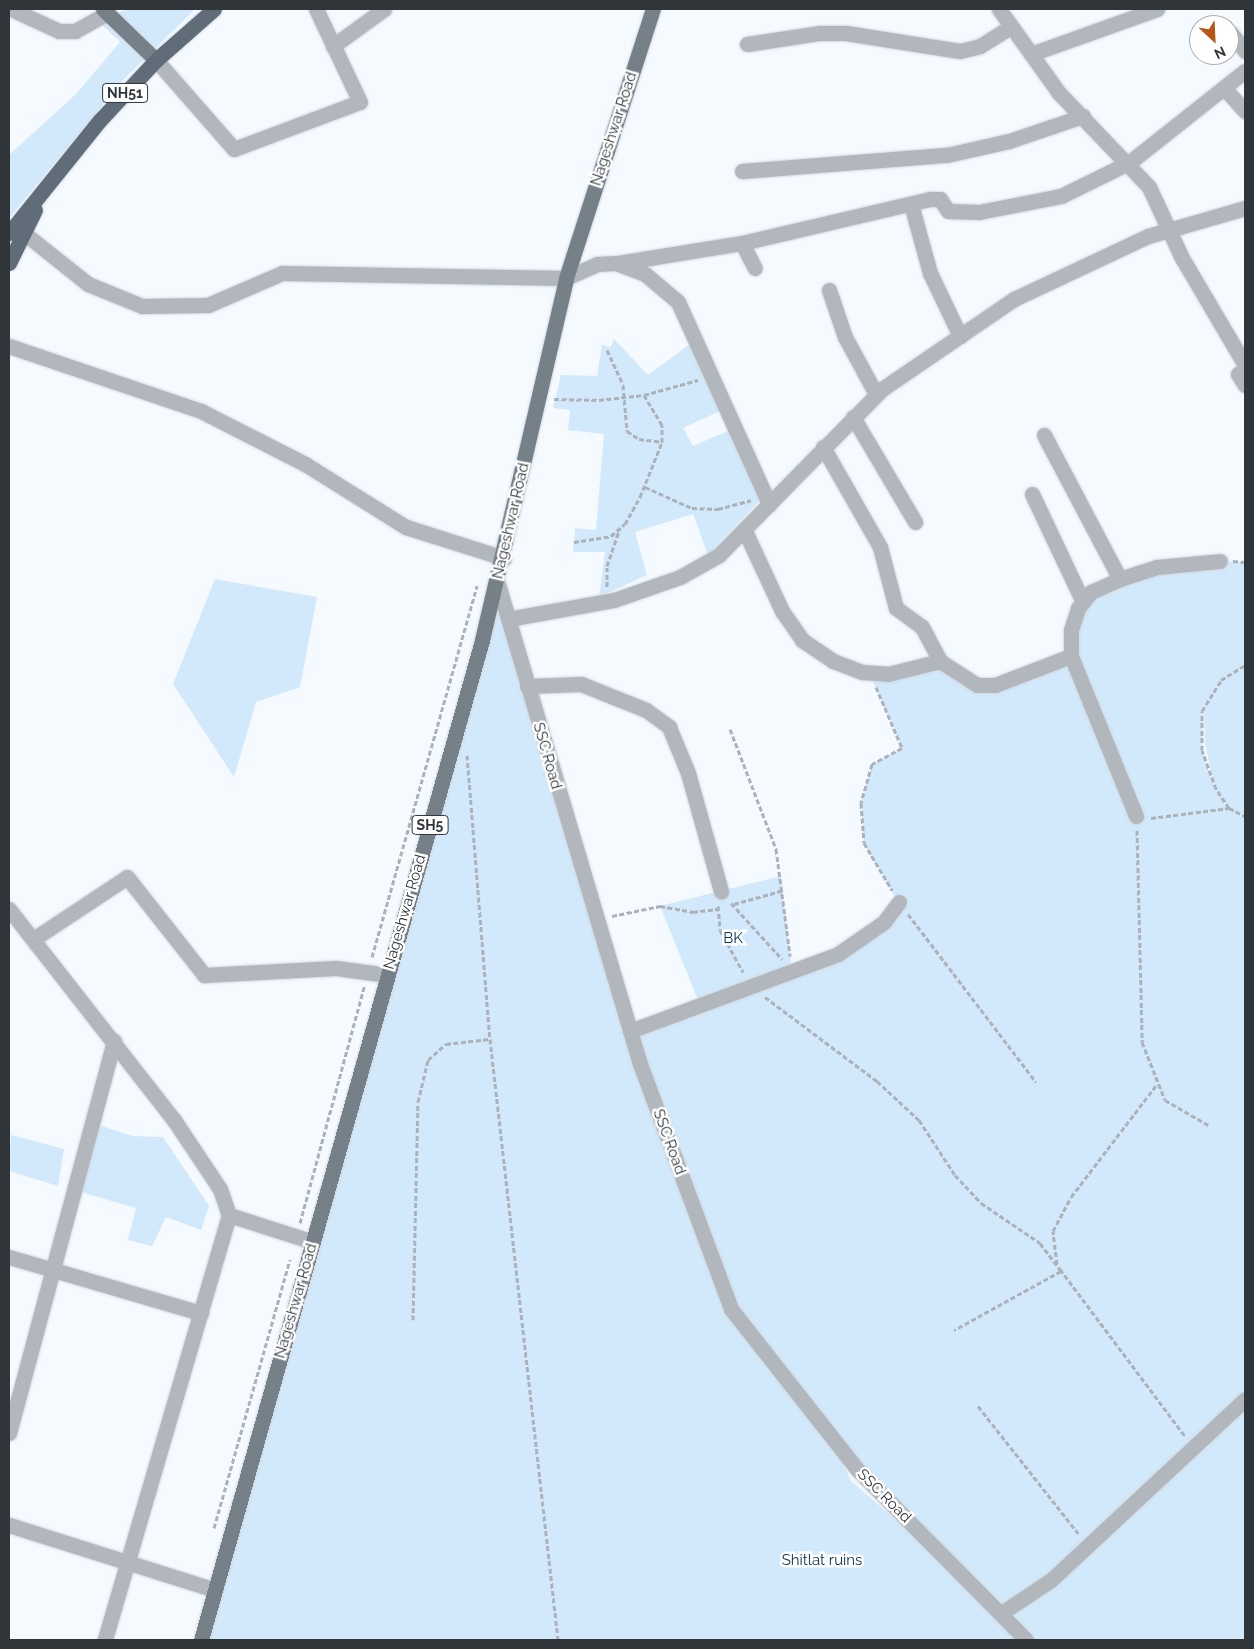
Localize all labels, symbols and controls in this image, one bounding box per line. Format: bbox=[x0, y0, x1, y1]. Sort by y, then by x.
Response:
north arrow bbox=[1189, 15, 1239, 65]
text: N bbox=[1212, 43, 1228, 62]
street label: Nageshwar Road bbox=[587, 70, 641, 188]
road number: NH51 bbox=[101, 82, 149, 105]
street label: Nageshwar Road bbox=[489, 461, 533, 581]
street label: SSC Road bbox=[529, 721, 565, 791]
road number: SH5 bbox=[411, 814, 449, 836]
street label: Nageshwar Road bbox=[380, 852, 430, 972]
park label: BK bbox=[723, 930, 743, 948]
street label: SSC Road bbox=[649, 1107, 689, 1177]
street label: Nageshwar Road bbox=[271, 1241, 321, 1361]
street label: SSC Road bbox=[853, 1465, 915, 1527]
park label: Shitlat ruins bbox=[782, 1552, 862, 1570]

